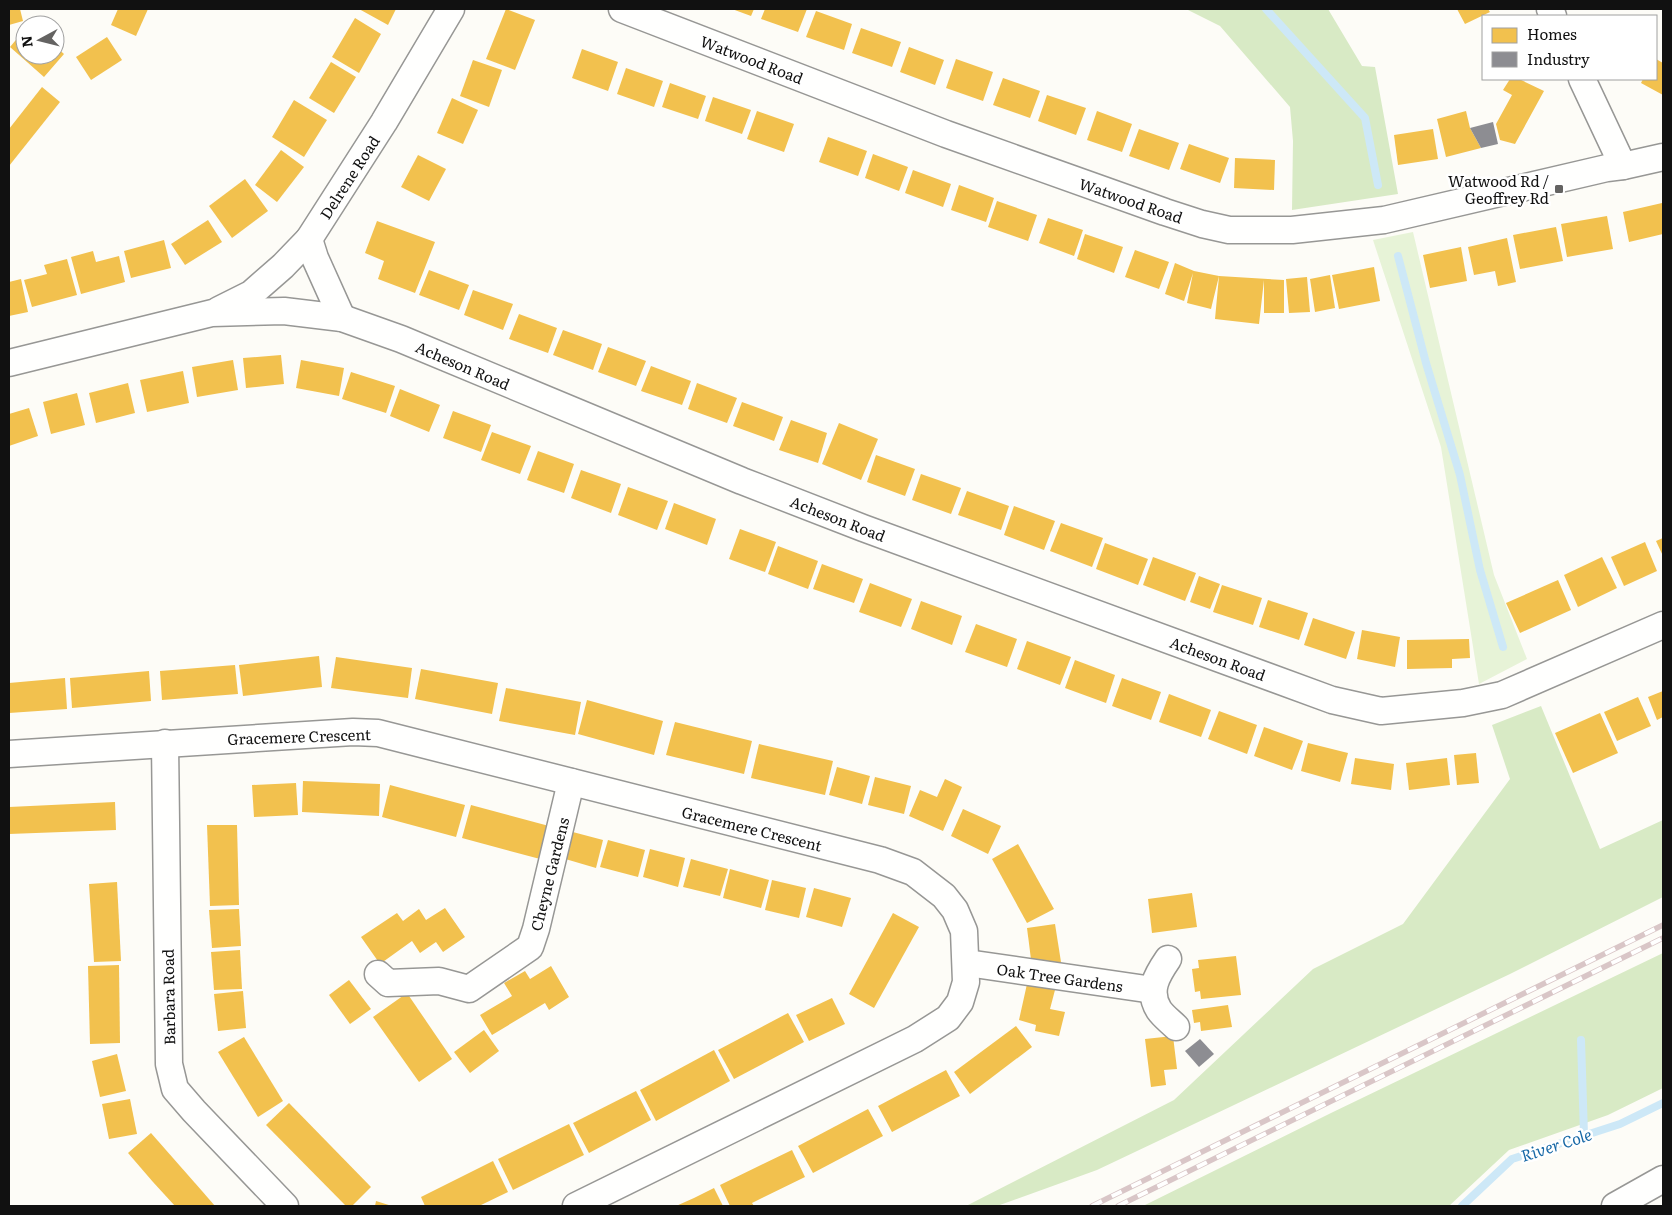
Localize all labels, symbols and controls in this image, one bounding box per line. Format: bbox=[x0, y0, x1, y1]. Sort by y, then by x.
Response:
north arrow bbox=[15, 15, 65, 65]
legend bbox=[1482, 15, 1657, 80]
text: Homes bbox=[1527, 22, 1577, 45]
street label: Watwood Road bbox=[697, 29, 807, 89]
text: N bbox=[15, 34, 37, 49]
text: Industry bbox=[1527, 47, 1590, 70]
street label: Delrene Road bbox=[313, 131, 385, 223]
place label: Watwood Rd / Geoffrey Rd bbox=[1448, 169, 1550, 209]
street label: Watwood Road bbox=[1076, 171, 1186, 229]
marker: Watwood Rd / Geoffrey Rd bbox=[1553, 183, 1565, 195]
street label: Acheson Road bbox=[412, 335, 514, 395]
street label: Acheson Road bbox=[787, 489, 889, 547]
street label: Acheson Road bbox=[1167, 630, 1269, 686]
street label: Gracemere Crescent bbox=[227, 722, 371, 750]
street label: Gracemere Crescent bbox=[680, 799, 824, 857]
street label: Cheyne Gardens bbox=[524, 815, 574, 933]
street label: Barbara Road bbox=[156, 949, 180, 1045]
street label: Oak Tree Gardens bbox=[995, 957, 1125, 997]
water label: River Cole bbox=[1517, 1121, 1595, 1167]

